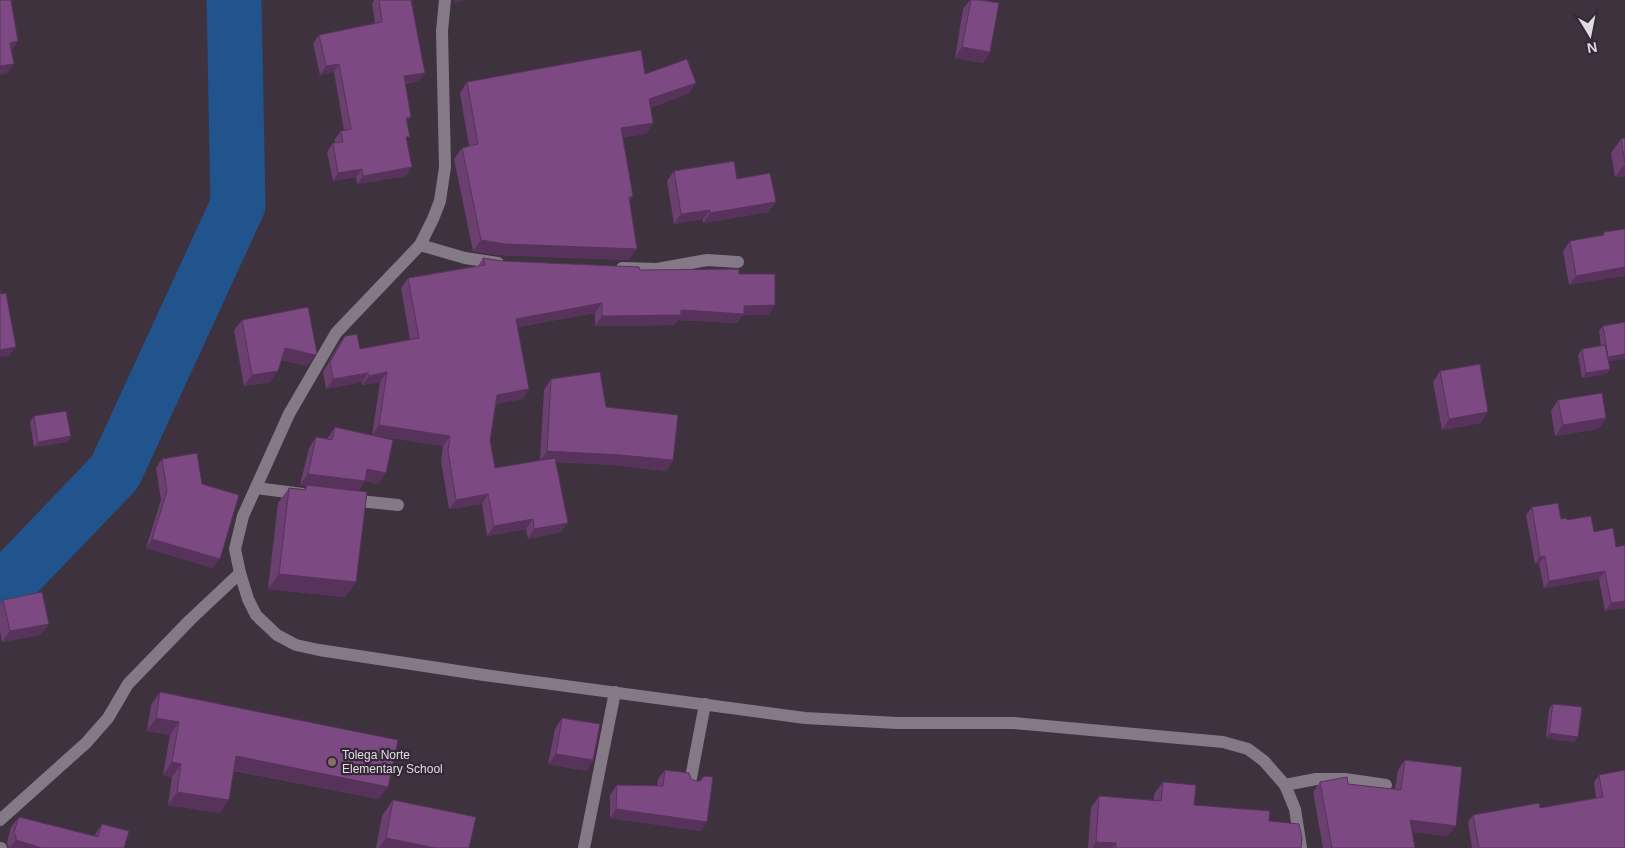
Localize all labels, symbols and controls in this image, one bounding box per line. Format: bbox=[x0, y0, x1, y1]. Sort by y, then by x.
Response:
north arrow bbox=[1565, 10, 1615, 60]
text: N bbox=[1586, 39, 1599, 57]
place label: Tolega Norte Elementary School bbox=[342, 748, 443, 776]
marker: Tolega Norte Elementary School bbox=[326, 756, 338, 768]

